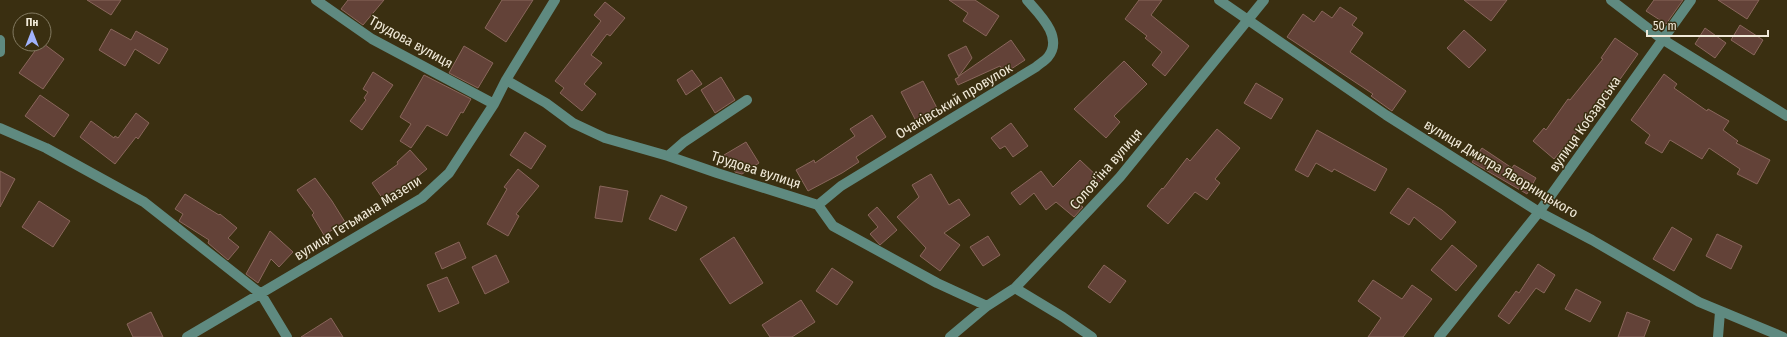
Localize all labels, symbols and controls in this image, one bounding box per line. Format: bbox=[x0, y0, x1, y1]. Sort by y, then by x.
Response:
north arrow bbox=[12, 12, 52, 52]
street label: Трудова вулиця bbox=[366, 12, 456, 72]
scale bar bbox=[1647, 12, 1768, 38]
text: Пн bbox=[26, 16, 38, 29]
text: 50 m bbox=[1653, 19, 1677, 33]
street label: Очаківський провулок bbox=[892, 59, 1016, 143]
street label: вулиця Кобзарська bbox=[1546, 73, 1624, 175]
street label: вулиця Дмитра Яворницького bbox=[1421, 116, 1581, 222]
street label: Солов'їна вулиця bbox=[1066, 125, 1146, 213]
street label: Трудова вулиця bbox=[709, 147, 803, 193]
street label: вулиця Гетьмана Мазепи bbox=[291, 172, 425, 264]

